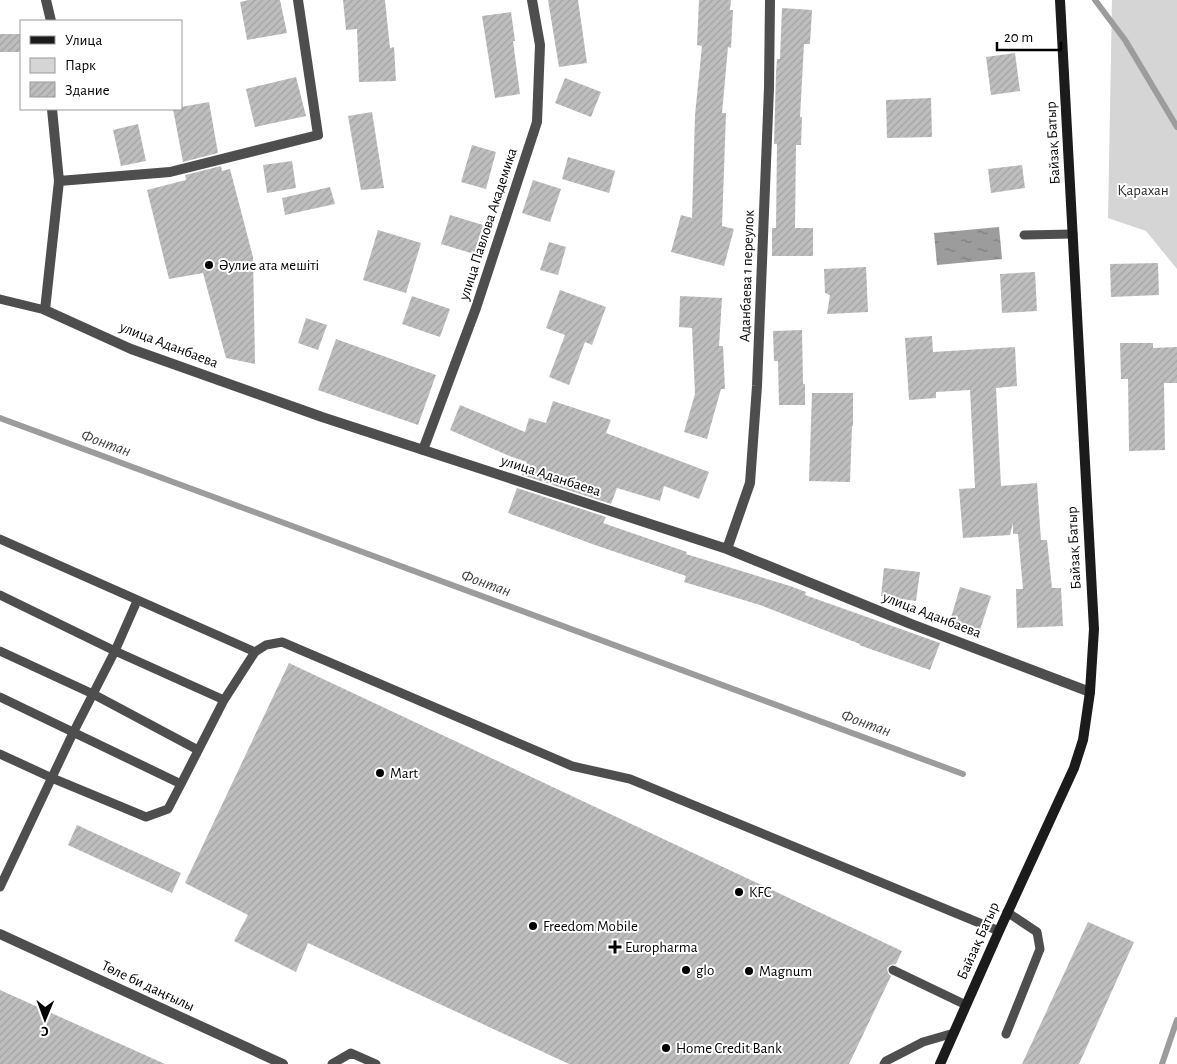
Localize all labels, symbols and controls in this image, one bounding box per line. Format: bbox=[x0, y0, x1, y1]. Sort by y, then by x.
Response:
legend bbox=[20, 20, 182, 110]
scale bar bbox=[997, 20, 1061, 52]
text: 20 m bbox=[1004, 30, 1033, 45]
text: Улица bbox=[65, 33, 102, 48]
text: Парк bbox=[65, 58, 96, 73]
text: Здание bbox=[65, 83, 110, 98]
street label: Байзақ Батыр bbox=[1043, 101, 1063, 185]
street label: улица Павлова Академика bbox=[456, 146, 520, 303]
park label: Қарахан bbox=[1117, 183, 1169, 198]
street label: Аданбаева 1 переулок bbox=[737, 209, 757, 342]
place label: Әулие ата мешіті bbox=[219, 258, 319, 273]
marker: Әулие ата мешіті bbox=[203, 259, 215, 271]
street label: улица Аданбаева bbox=[117, 319, 220, 371]
water label: Фонтан bbox=[79, 427, 133, 459]
street label: улица Аданбаева bbox=[498, 452, 603, 499]
street label: Байзақ Батыр bbox=[1064, 506, 1084, 590]
water label: Фонтан bbox=[459, 567, 513, 599]
street label: улица Аданбаева bbox=[880, 589, 983, 641]
water label: Фонтан bbox=[839, 707, 893, 739]
place label: Mart bbox=[390, 766, 418, 781]
marker: Mart bbox=[374, 767, 386, 779]
place label: KFC bbox=[749, 885, 772, 900]
marker: KFC bbox=[733, 886, 745, 898]
street label: Байзақ Батыр bbox=[954, 900, 1002, 982]
place label: Freedom Mobile bbox=[543, 919, 638, 934]
marker: Freedom Mobile bbox=[527, 920, 539, 932]
place label: Europharma bbox=[625, 940, 698, 955]
marker: Europharma bbox=[609, 941, 621, 953]
street label: Төле би даңғылы bbox=[99, 958, 197, 1014]
place label: glo bbox=[696, 963, 714, 978]
marker: glo bbox=[680, 964, 692, 976]
place label: Magnum bbox=[759, 964, 812, 979]
marker: Magnum bbox=[743, 965, 755, 977]
north arrow bbox=[20, 994, 70, 1044]
text: С bbox=[41, 1024, 49, 1038]
place label: Home Credit Bank bbox=[676, 1041, 782, 1056]
marker: Home Credit Bank bbox=[660, 1042, 672, 1054]

